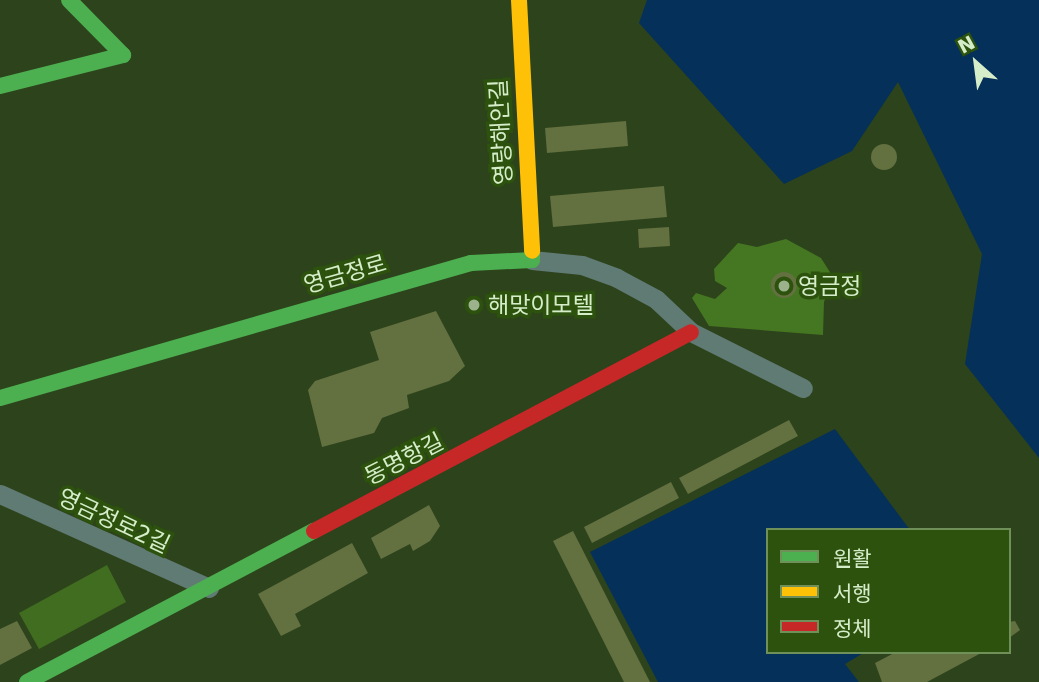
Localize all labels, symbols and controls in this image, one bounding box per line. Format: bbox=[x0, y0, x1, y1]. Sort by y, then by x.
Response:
north arrow bbox=[941, 28, 1011, 98]
text: N bbox=[954, 31, 978, 58]
street label: 영랑해안길 bbox=[484, 78, 518, 186]
street label: 영금정로 bbox=[301, 249, 389, 299]
place label: 영금정 bbox=[798, 272, 861, 300]
marker: 영금정 bbox=[776, 278, 792, 294]
place label: 해맞이모텔 bbox=[488, 291, 594, 319]
marker: 해맞이모텔 bbox=[466, 297, 482, 313]
street label: 동명항길 bbox=[360, 427, 448, 491]
street label: 영금정로2길 bbox=[54, 483, 174, 559]
legend bbox=[766, 528, 1011, 654]
text: 원활 bbox=[833, 547, 872, 571]
text: 서행 bbox=[833, 582, 872, 606]
text: 정체 bbox=[833, 617, 872, 641]

